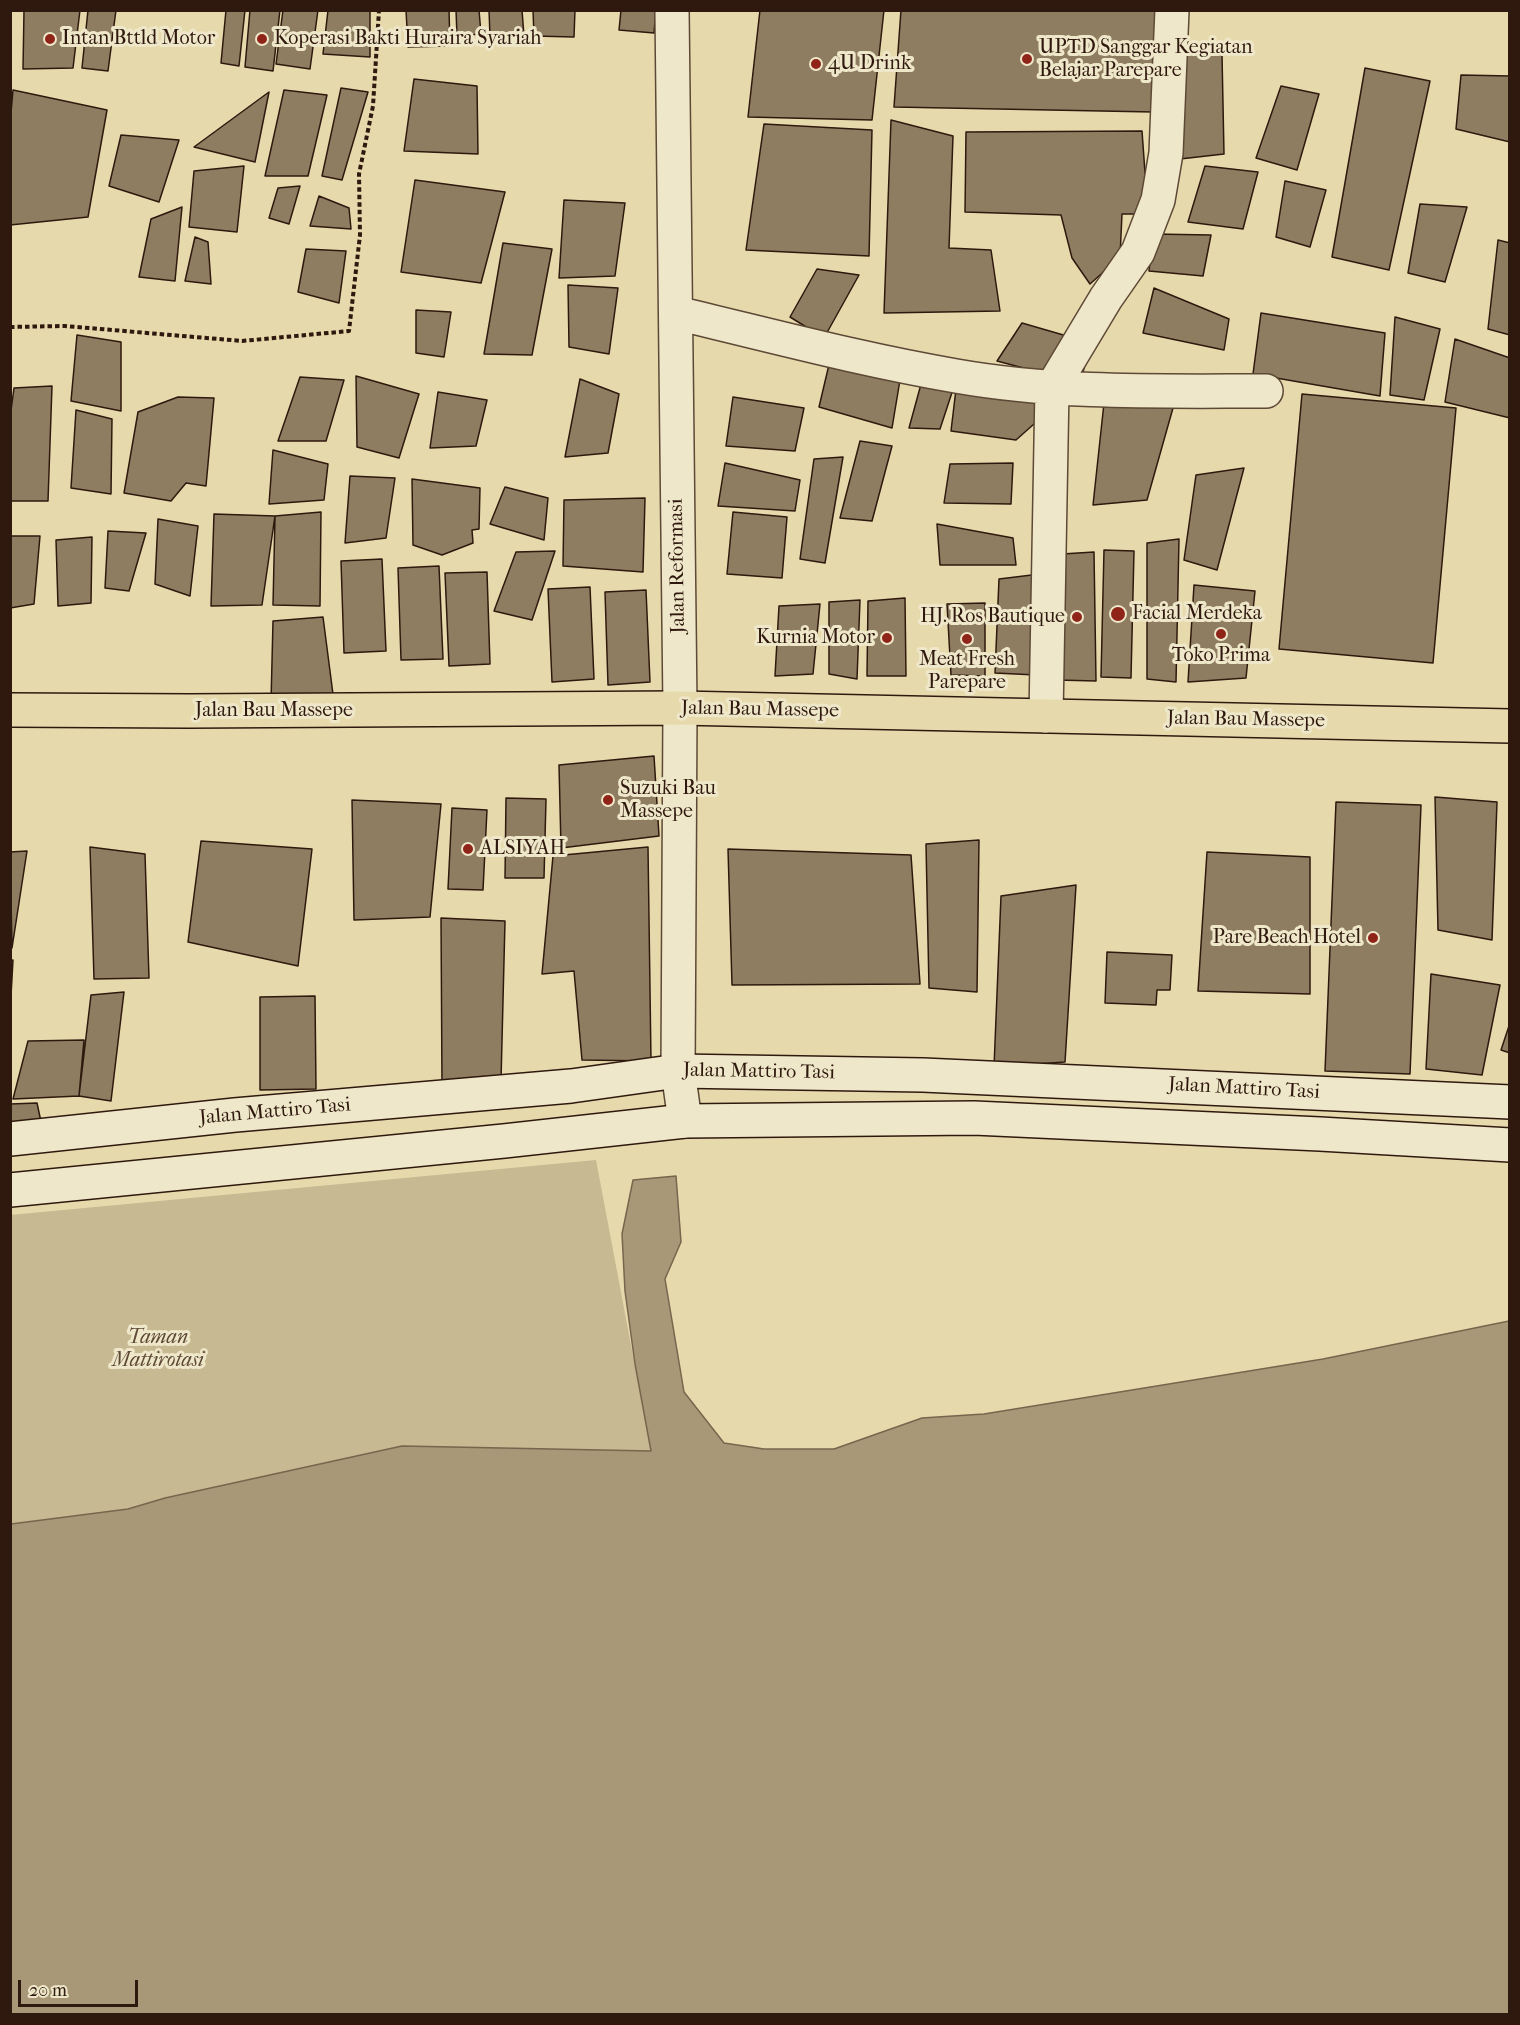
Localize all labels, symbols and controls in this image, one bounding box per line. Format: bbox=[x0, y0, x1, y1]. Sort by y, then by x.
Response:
place label: Intan Bttld Motor bbox=[62, 27, 215, 51]
place label: Koperasi Bakti Huraira Syariah bbox=[274, 27, 541, 51]
marker: Intan Bttld Motor bbox=[43, 32, 57, 46]
marker: Koperasi Bakti Huraira Syariah bbox=[255, 32, 269, 46]
place label: UPTD Sanggar Kegiatan Belajar Parepare bbox=[1039, 36, 1253, 83]
place label: 4U Drink bbox=[828, 52, 911, 76]
marker: UPTD Sanggar Kegiatan Belajar Parepare bbox=[1020, 52, 1034, 66]
marker: 4U Drink bbox=[809, 57, 823, 71]
street label: Jalan Reformasi bbox=[665, 498, 691, 634]
place label: Facial Merdeka bbox=[1132, 602, 1262, 626]
place label: HJ. Ros Bautique bbox=[920, 605, 1065, 629]
marker: Facial Merdeka bbox=[1109, 605, 1127, 623]
marker: HJ. Ros Bautique bbox=[1070, 610, 1084, 624]
place label: Kurnia Motor bbox=[756, 626, 875, 650]
marker: Toko Prima bbox=[1214, 627, 1228, 641]
marker: Kurnia Motor bbox=[880, 631, 894, 645]
marker: Meat Fresh Parepare bbox=[960, 632, 974, 646]
place label: Toko Prima bbox=[1172, 644, 1270, 668]
place label: Meat Fresh Parepare bbox=[919, 648, 1015, 695]
street label: Jalan Bau Massepe bbox=[681, 697, 839, 723]
street label: Jalan Bau Massepe bbox=[195, 699, 353, 723]
street label: Jalan Bau Massepe bbox=[1167, 707, 1325, 733]
place label: Suzuki Bau Massepe bbox=[620, 777, 716, 824]
marker: Suzuki Bau Massepe bbox=[601, 793, 615, 807]
place label: ALSIYAH bbox=[480, 837, 565, 861]
marker: ALSIYAH bbox=[461, 842, 475, 856]
place label: Pare Beach Hotel bbox=[1213, 926, 1361, 950]
marker: Pare Beach Hotel bbox=[1366, 931, 1380, 945]
street label: Jalan Mattiro Tasi bbox=[683, 1059, 835, 1085]
street label: Jalan Mattiro Tasi bbox=[1168, 1073, 1320, 1105]
street label: Jalan Mattiro Tasi bbox=[198, 1093, 352, 1131]
park label: Taman Mattirotasi bbox=[112, 1326, 204, 1373]
scale bar bbox=[21, 1968, 141, 2006]
text: 20 m bbox=[29, 1980, 67, 2001]

